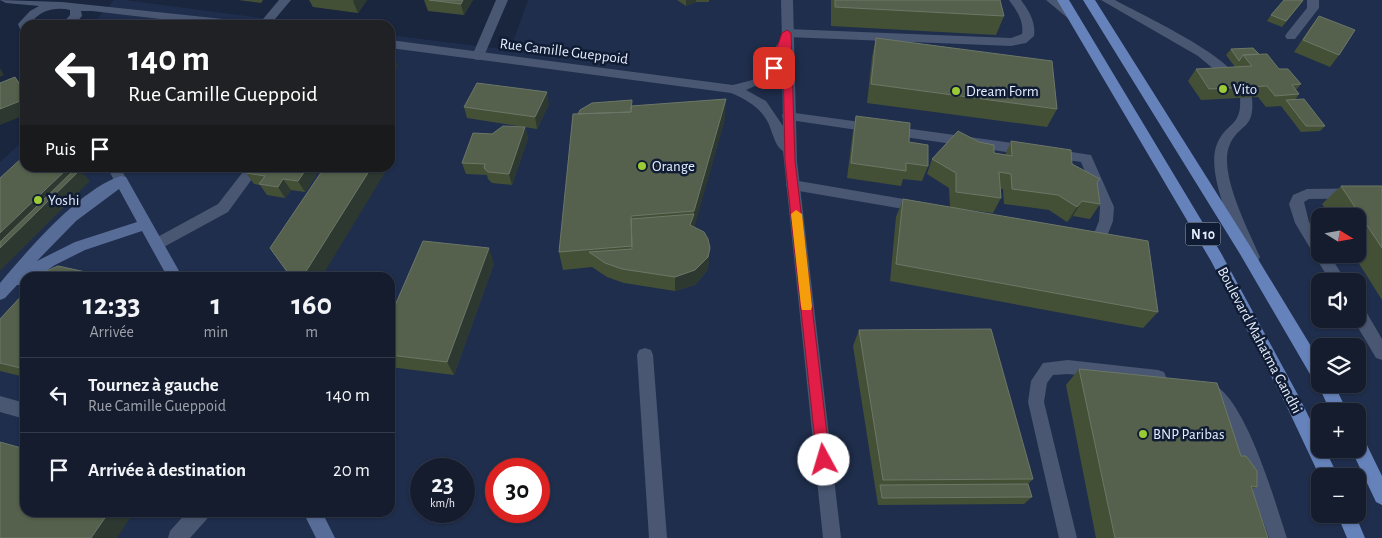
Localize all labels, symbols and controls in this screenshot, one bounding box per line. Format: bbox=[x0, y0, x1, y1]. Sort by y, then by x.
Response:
street label: Rue Camille Gueppoid bbox=[499, 36, 629, 67]
icon: left bbox=[45, 40, 110, 105]
text: 140 m bbox=[128, 42, 210, 77]
pin bbox=[753, 47, 795, 89]
icon: arrive bbox=[760, 54, 788, 82]
place label: Vito bbox=[1233, 82, 1257, 97]
text: Rue Camille Gueppoid bbox=[128, 83, 318, 105]
marker: Vito bbox=[1217, 83, 1229, 95]
place label: Dream Form bbox=[966, 84, 1039, 99]
marker: Dream Form bbox=[950, 85, 962, 97]
icon: arrive bbox=[86, 135, 114, 163]
text: Puis bbox=[45, 140, 76, 159]
place label: Orange bbox=[652, 159, 695, 174]
marker: Orange bbox=[636, 160, 648, 172]
place label: Yoshi bbox=[48, 193, 79, 208]
marker: Yoshi bbox=[32, 194, 44, 206]
north arrow bbox=[1311, 208, 1366, 262]
map controls bbox=[1311, 208, 1366, 523]
road number: N 10 bbox=[1186, 222, 1220, 245]
street label: Boulevard Mahatma Gandhi bbox=[1215, 264, 1305, 416]
button: sound bbox=[1311, 273, 1366, 328]
text: 12:33 bbox=[83, 290, 141, 320]
text: 1 bbox=[210, 290, 221, 320]
text: 160 bbox=[291, 290, 332, 320]
text: Arrivée bbox=[89, 324, 134, 340]
text: min bbox=[203, 324, 228, 340]
text: m bbox=[305, 324, 318, 340]
button: layers bbox=[1311, 338, 1366, 393]
text: Tournez à gauche bbox=[88, 376, 219, 395]
icon: left bbox=[45, 381, 73, 409]
text: 140 m bbox=[326, 386, 370, 405]
text: Rue Camille Gueppoid bbox=[88, 398, 226, 414]
button: + bbox=[1311, 403, 1366, 458]
place label: BNP Paribas bbox=[1153, 427, 1224, 442]
marker: BNP Paribas bbox=[1137, 428, 1149, 440]
position arrow bbox=[797, 433, 849, 485]
icon: arrive bbox=[45, 456, 73, 484]
speed limit sign: 30 bbox=[485, 458, 550, 523]
text: Arrivée à destination bbox=[88, 461, 246, 480]
text: 20 m bbox=[333, 461, 370, 480]
button: − bbox=[1311, 468, 1366, 523]
text: 23 bbox=[431, 472, 454, 497]
text: km/h bbox=[430, 497, 455, 509]

